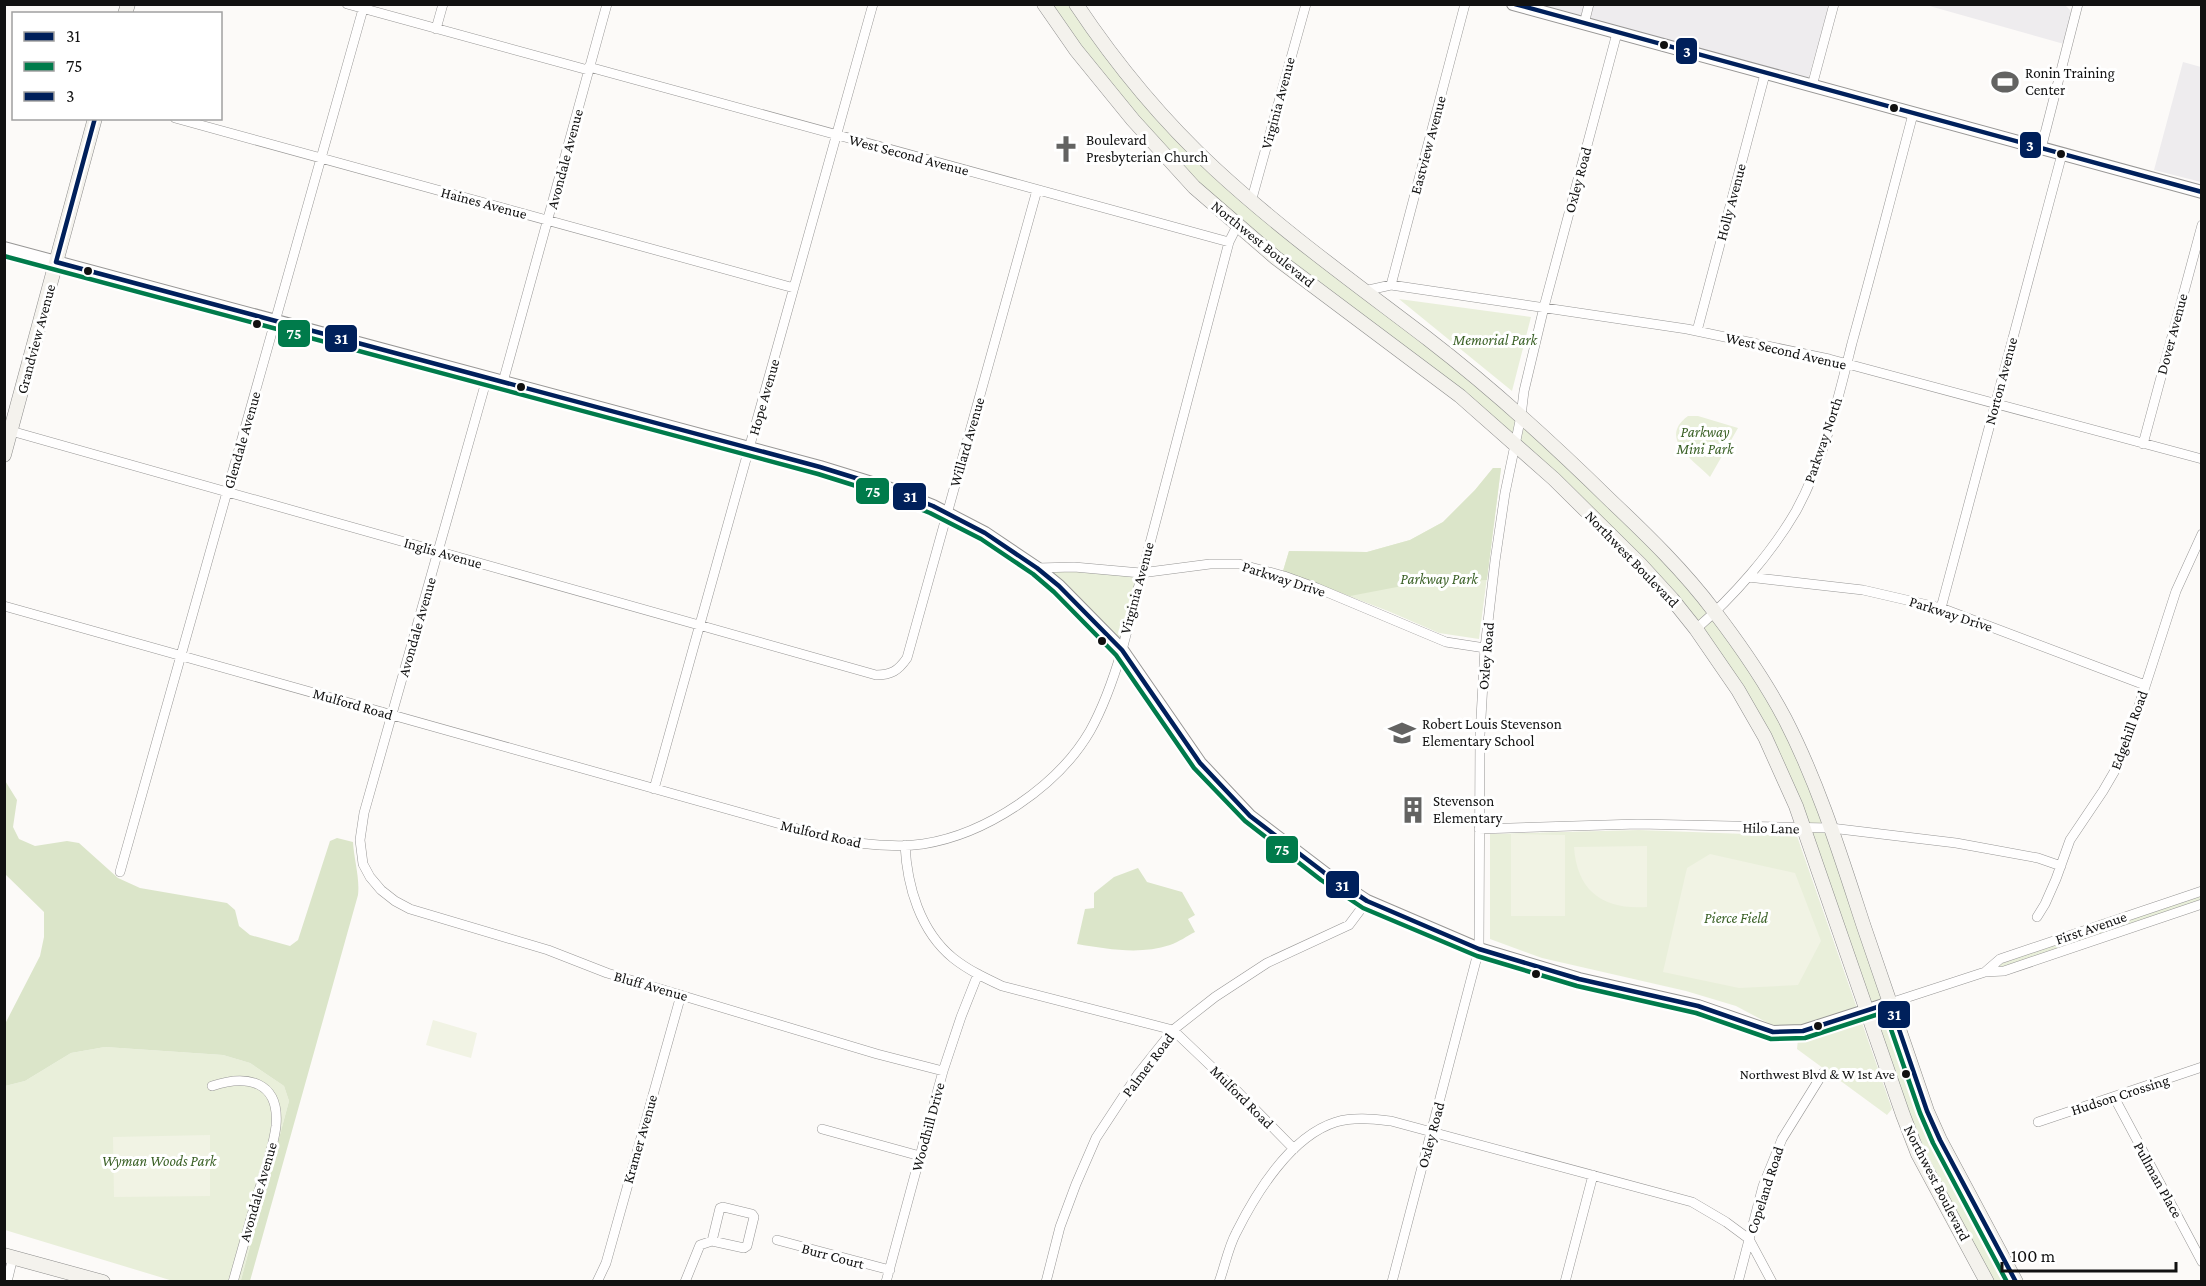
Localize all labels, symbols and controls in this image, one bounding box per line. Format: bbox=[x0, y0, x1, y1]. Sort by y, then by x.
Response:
legend bbox=[12, 12, 222, 120]
text: 31 bbox=[66, 26, 81, 46]
line badge: 3 bbox=[1675, 37, 1698, 65]
unlabelled marker bbox=[1658, 39, 1670, 51]
text: 3 bbox=[1683, 43, 1691, 60]
street label: Virginia Avenue bbox=[1258, 55, 1299, 151]
text: 75 bbox=[66, 56, 83, 76]
place label: Ronin Training Center bbox=[2025, 65, 2115, 98]
sports icon: Ronin Training Center bbox=[1990, 67, 2020, 97]
text: 3 bbox=[66, 86, 75, 106]
street label: Eastview Avenue bbox=[1407, 94, 1449, 196]
unlabelled marker bbox=[1888, 102, 1900, 114]
street label: Avondale Avenue bbox=[544, 107, 586, 211]
street label: West Second Avenue bbox=[847, 131, 971, 179]
line badge: 3 bbox=[2019, 131, 2042, 159]
place label: Boulevard Presbyterian Church bbox=[1086, 132, 1208, 166]
church icon: Boulevard Presbyterian Church bbox=[1051, 134, 1081, 164]
text: 3 bbox=[2026, 137, 2034, 154]
street label: Oxley Road bbox=[1562, 145, 1595, 215]
unlabelled marker bbox=[2055, 148, 2067, 160]
street label: Holly Avenue bbox=[1713, 161, 1750, 243]
street label: Haines Avenue bbox=[439, 184, 529, 222]
street label: Northwest Boulevard bbox=[1208, 198, 1318, 290]
unlabelled marker bbox=[82, 265, 94, 277]
street label: Grandview Avenue bbox=[14, 282, 58, 396]
street label: Dover Avenue bbox=[2154, 291, 2191, 376]
unlabelled marker bbox=[251, 318, 263, 330]
line badge: 75 bbox=[277, 319, 311, 348]
line badge: 31 bbox=[324, 324, 358, 353]
text: 75 bbox=[286, 325, 302, 342]
street label: West Second Avenue bbox=[1724, 329, 1848, 373]
text: 31 bbox=[334, 330, 348, 347]
park label: Memorial Park bbox=[1452, 332, 1539, 348]
street label: Norton Avenue bbox=[1982, 335, 2020, 426]
street label: Hope Avenue bbox=[745, 357, 784, 437]
unlabelled marker bbox=[515, 381, 527, 393]
street label: Glendale Avenue bbox=[220, 389, 264, 490]
street label: Willard Avenue bbox=[947, 395, 988, 489]
street label: Parkway North bbox=[1801, 395, 1846, 485]
park label: Parkway Mini Park bbox=[1676, 424, 1735, 457]
line badge: 75 bbox=[855, 477, 890, 505]
line badge: 31 bbox=[892, 482, 927, 511]
text: 75 bbox=[865, 483, 881, 500]
text: 31 bbox=[903, 488, 917, 505]
street label: Northwest Boulevard bbox=[1582, 508, 1682, 610]
street label: Inglis Avenue bbox=[402, 534, 484, 573]
street label: Virginia Avenue bbox=[1117, 540, 1158, 636]
street label: Parkway Drive bbox=[1240, 558, 1328, 601]
park label: Parkway Park bbox=[1400, 571, 1479, 588]
street label: Avondale Avenue bbox=[395, 575, 439, 679]
street label: Parkway Drive bbox=[1907, 593, 1995, 636]
street label: Oxley Road bbox=[1475, 621, 1498, 691]
unlabelled marker bbox=[1096, 635, 1108, 647]
street label: Mulford Road bbox=[311, 685, 395, 723]
street label: Edgehill Road bbox=[2107, 688, 2152, 772]
place label: Robert Louis Stevenson Elementary School bbox=[1422, 716, 1562, 750]
school or university icon: Robert Louis Stevenson Elementary School bbox=[1387, 718, 1417, 748]
place label: Stevenson Elementary bbox=[1433, 793, 1503, 827]
building icon: Stevenson Elementary bbox=[1398, 795, 1428, 825]
street label: Mulford Road bbox=[779, 817, 863, 851]
street label: Hilo Lane bbox=[1742, 820, 1800, 837]
line badge: 75 bbox=[1265, 835, 1299, 864]
text: 75 bbox=[1274, 841, 1290, 858]
line badge: 31 bbox=[1325, 870, 1360, 899]
text: 31 bbox=[1335, 877, 1349, 894]
street label: First Avenue bbox=[2053, 908, 2129, 948]
park label: Pierce Field bbox=[1704, 910, 1769, 926]
street label: Bluff Avenue bbox=[612, 968, 690, 1004]
unlabelled marker bbox=[1530, 968, 1542, 980]
line badge: 31 bbox=[1877, 1000, 1911, 1029]
text: 31 bbox=[1887, 1006, 1901, 1023]
unlabelled marker bbox=[1812, 1020, 1824, 1032]
street label: Palmer Road bbox=[1119, 1030, 1177, 1100]
street label: Mulford Road bbox=[1207, 1062, 1277, 1132]
place label: Northwest Blvd & W 1st Ave bbox=[1740, 1066, 1895, 1082]
marker: Northwest Blvd & W 1st Ave bbox=[1900, 1068, 1912, 1080]
street label: Hudson Crossing bbox=[2069, 1072, 2171, 1119]
street label: Woodhill Drive bbox=[908, 1080, 948, 1173]
street label: Kramer Avenue bbox=[620, 1092, 660, 1185]
street label: Oxley Road bbox=[1415, 1100, 1448, 1170]
street label: Northwest Boulevard bbox=[1901, 1123, 1973, 1244]
street label: Pullman Place bbox=[2131, 1139, 2186, 1221]
street label: Avondale Avenue bbox=[236, 1140, 280, 1244]
street label: Copeland Road bbox=[1743, 1144, 1788, 1236]
park label: Wyman Woods Park bbox=[102, 1153, 218, 1170]
scale bar bbox=[2002, 1235, 2176, 1273]
street label: Burr Court bbox=[800, 1240, 867, 1272]
text: 100 m bbox=[2011, 1246, 2056, 1266]

